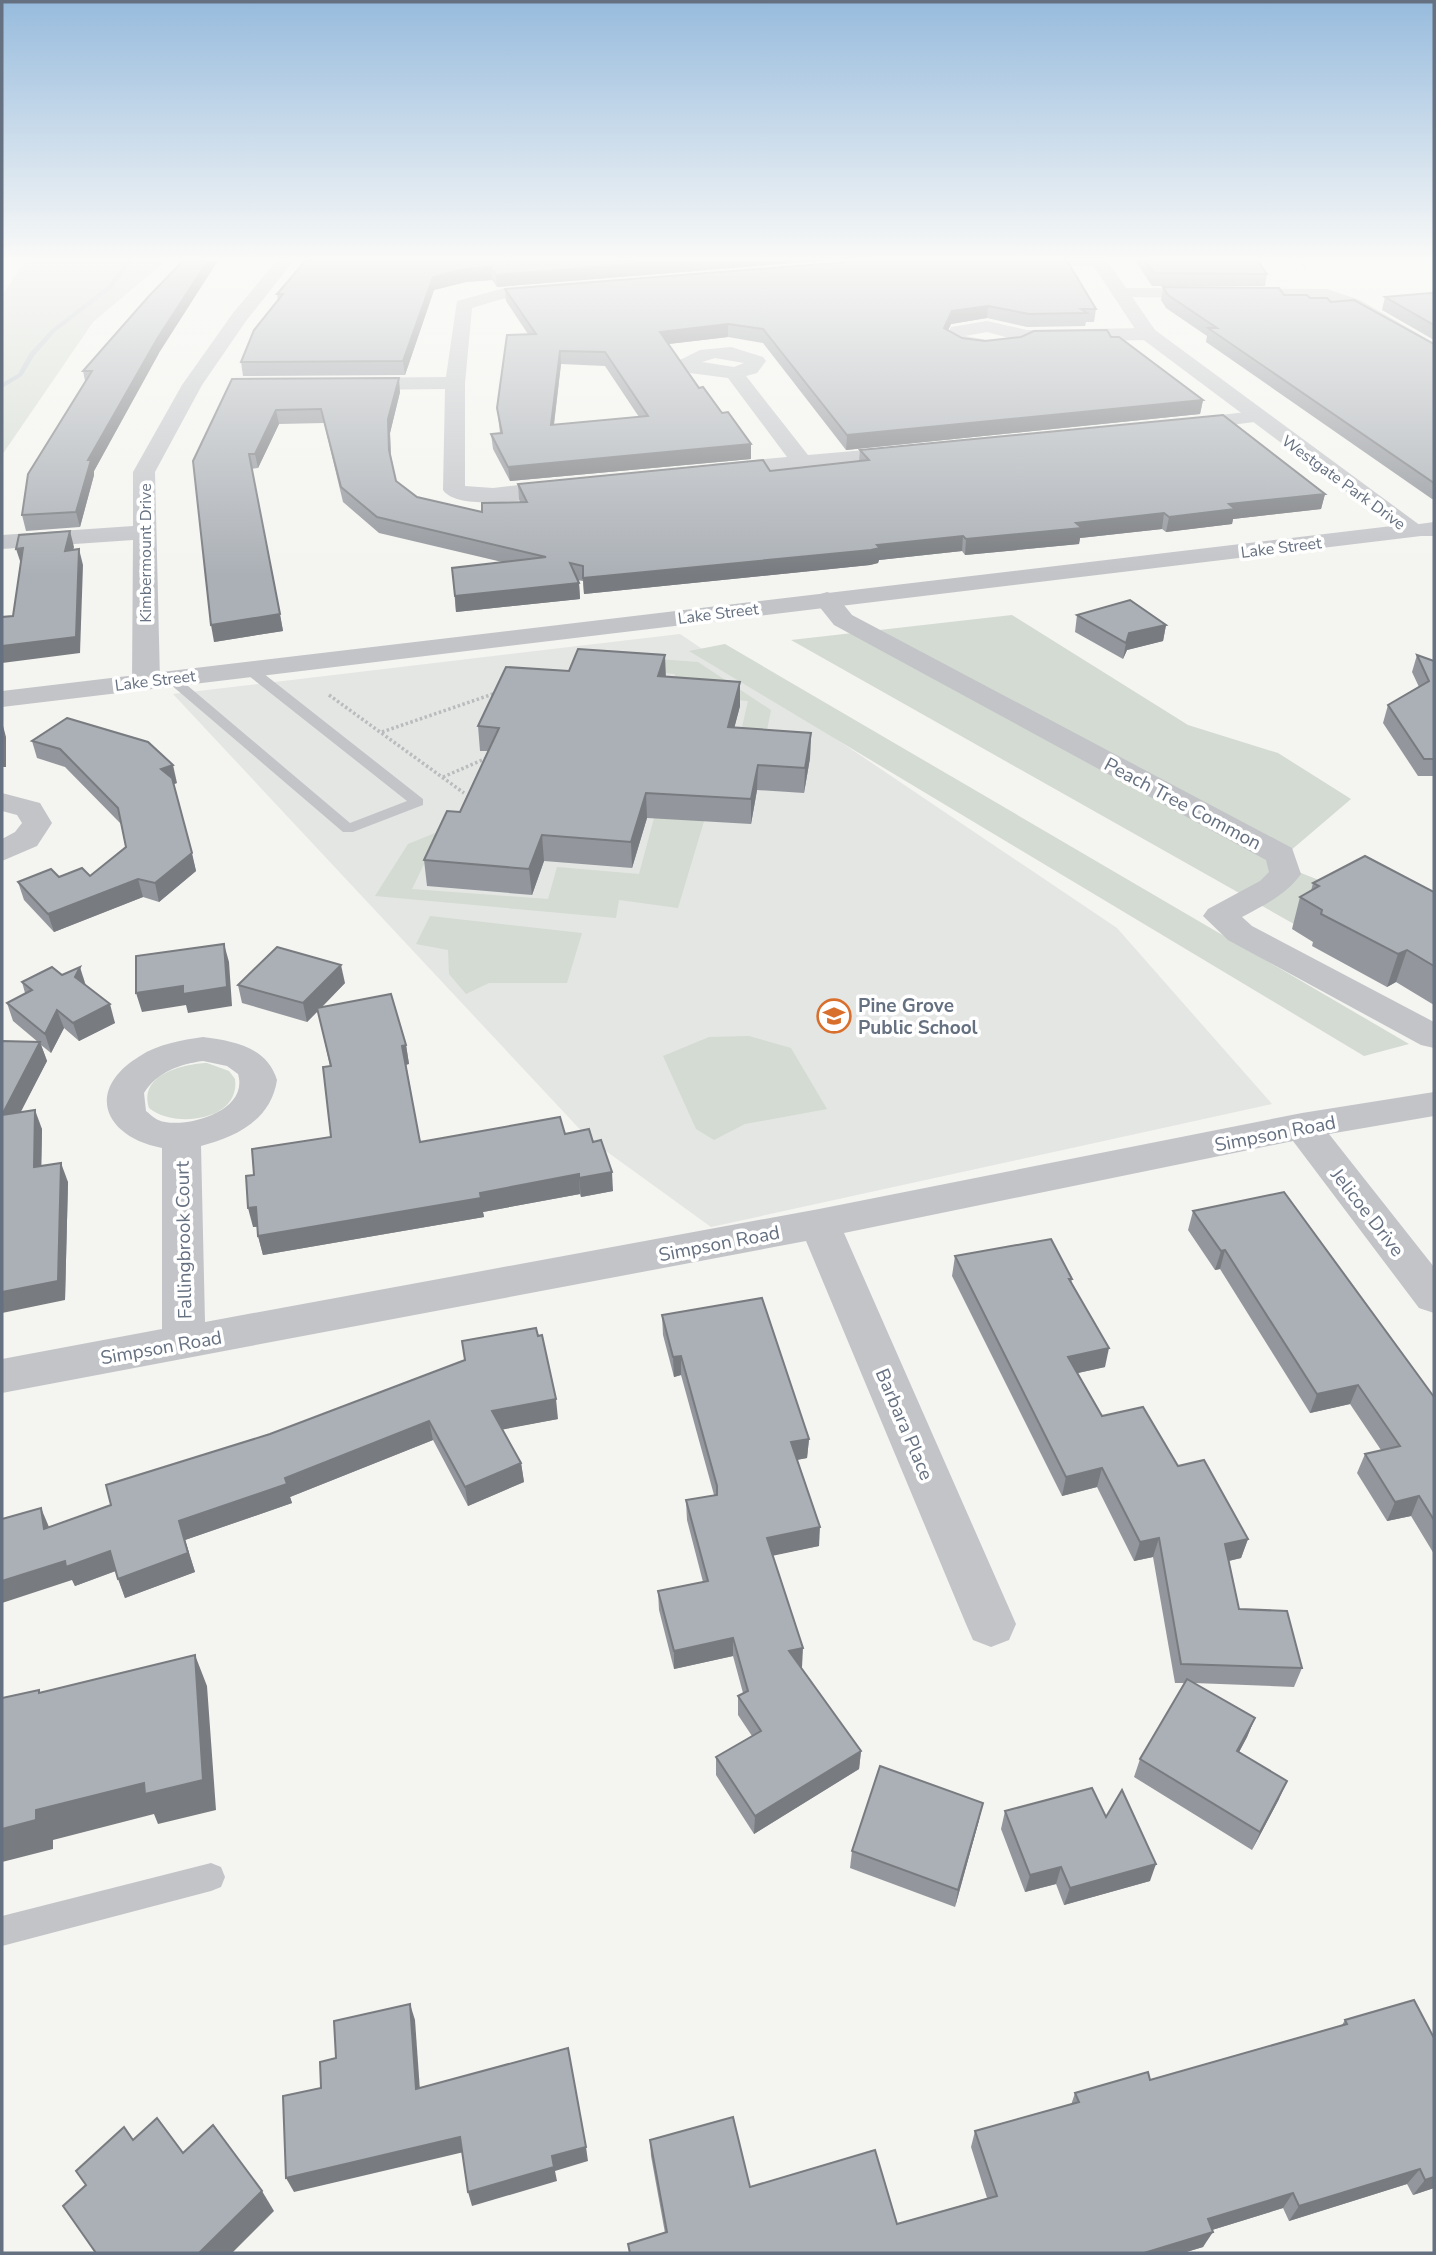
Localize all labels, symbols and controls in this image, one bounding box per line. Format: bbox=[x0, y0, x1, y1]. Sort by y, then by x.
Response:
street label: Westgate Park Drive bbox=[1277, 430, 1410, 535]
street label: Kimbermount Drive bbox=[135, 483, 157, 623]
street label: Lake Street bbox=[1239, 532, 1323, 564]
street label: Lake Street bbox=[676, 598, 760, 630]
street label: Lake Street bbox=[113, 665, 197, 697]
street label: Peach Tree Common bbox=[1099, 751, 1266, 856]
place label: Pine Grove Public School bbox=[858, 993, 978, 1041]
school or university icon: Pine Grove Public School bbox=[815, 997, 853, 1035]
street label: Simpson Road bbox=[1212, 1109, 1338, 1158]
street label: Fallingbrook Court bbox=[170, 1160, 198, 1319]
street label: Jelicoe Drive bbox=[1324, 1162, 1410, 1262]
street label: Simpson Road bbox=[656, 1219, 782, 1268]
street label: Simpson Road bbox=[98, 1325, 224, 1371]
street label: Barbara Place bbox=[869, 1365, 939, 1484]

